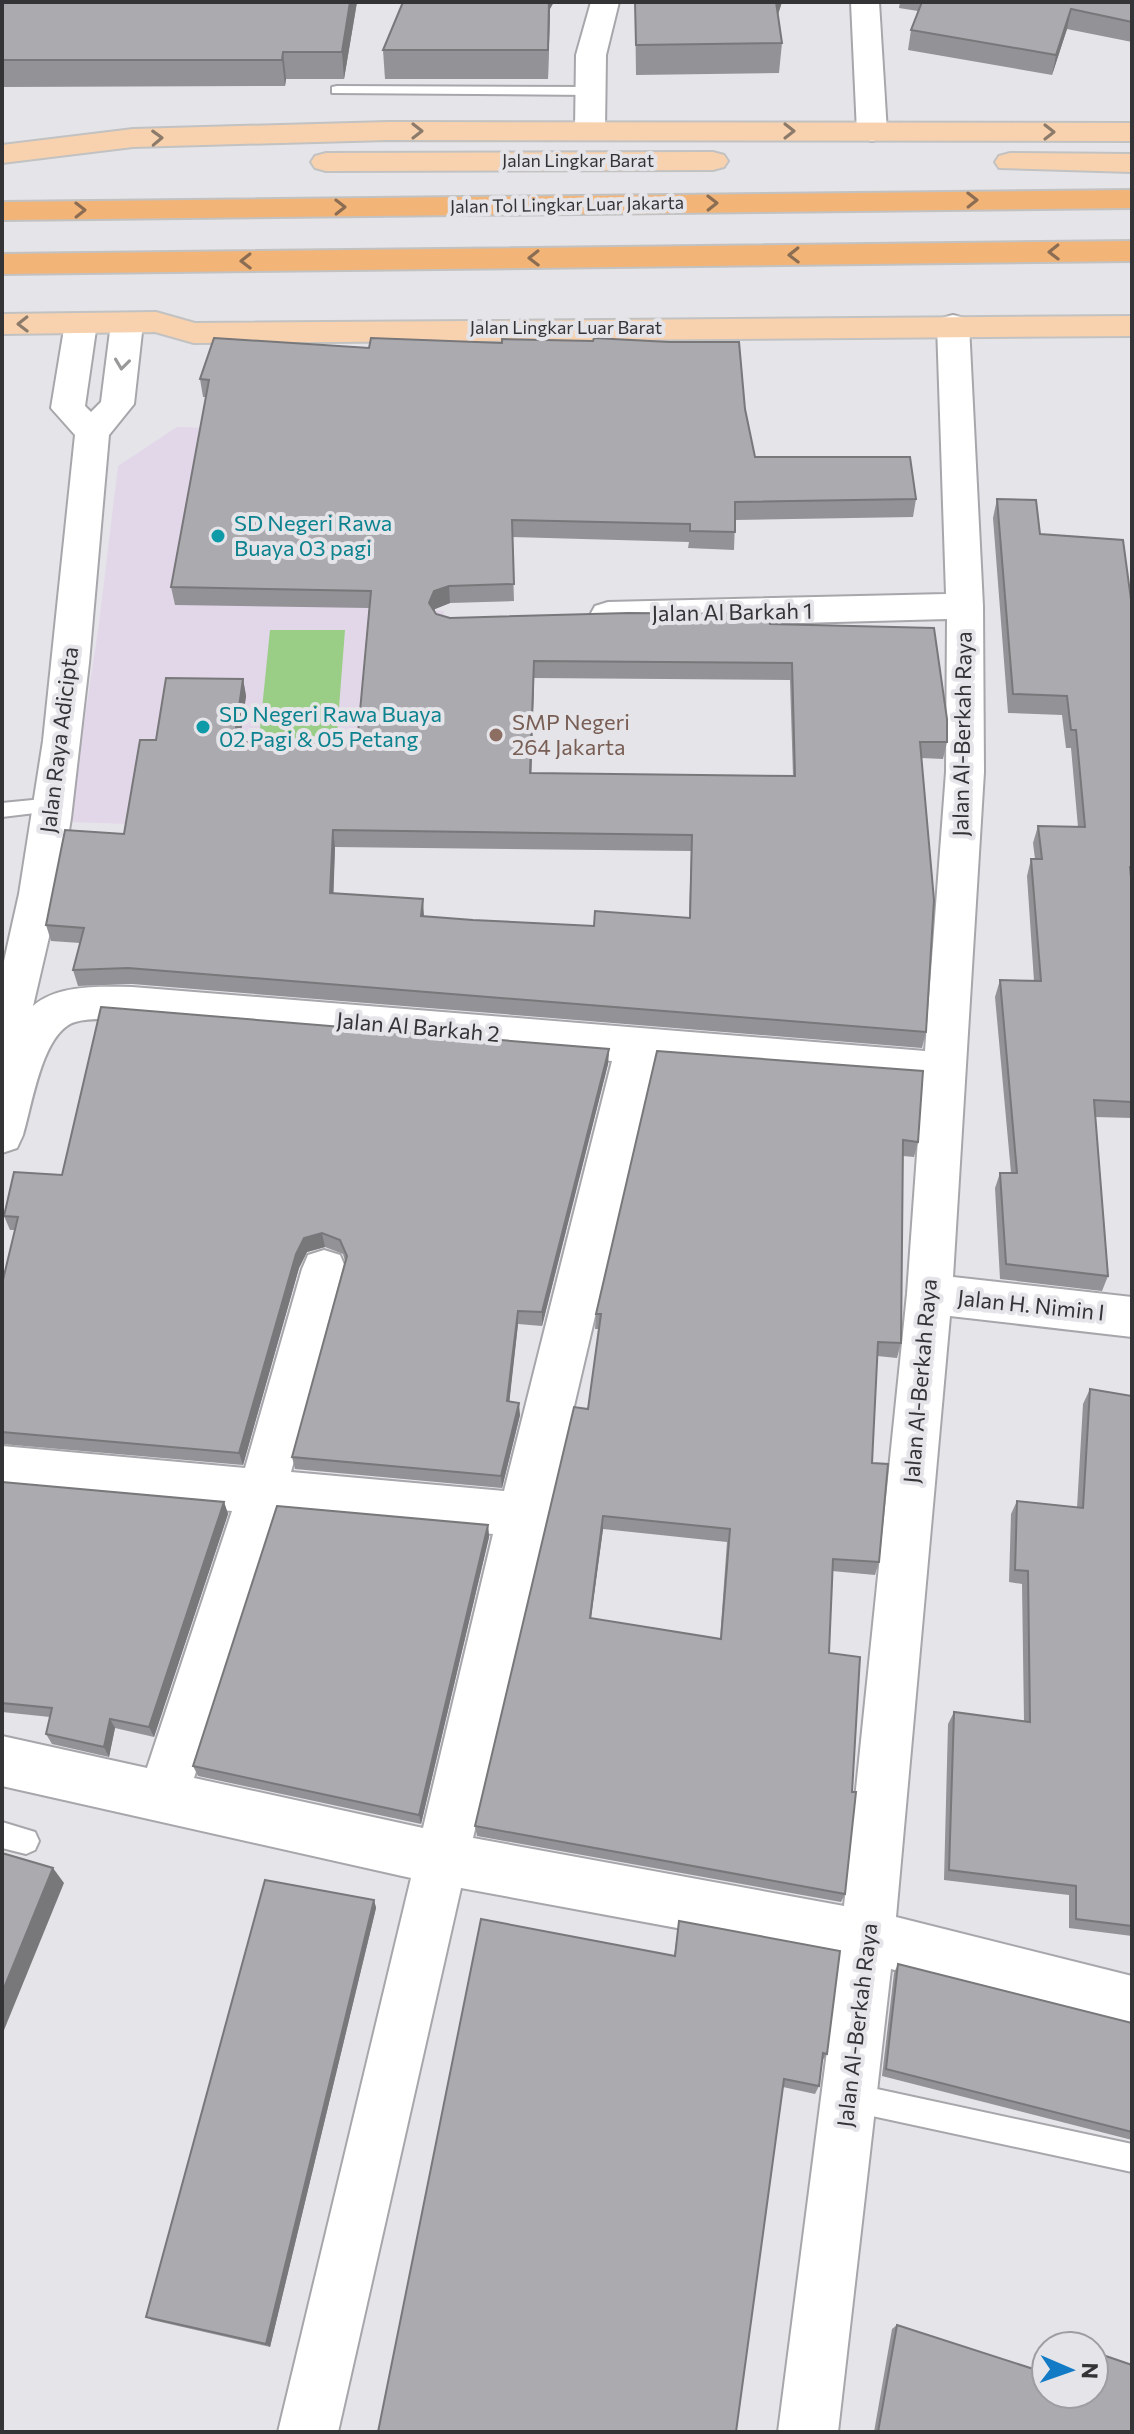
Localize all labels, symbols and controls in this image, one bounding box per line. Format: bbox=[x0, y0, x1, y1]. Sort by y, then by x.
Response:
one-way arrow bbox=[411, 122, 424, 140]
one-way arrow bbox=[783, 122, 796, 140]
one-way arrow bbox=[1043, 123, 1056, 141]
one-way arrow bbox=[151, 129, 164, 146]
street label: Jalan Lingkar Barat bbox=[502, 149, 654, 171]
street label: Jalan Tol Lingkar Luar Jakarta bbox=[450, 191, 684, 217]
one-way arrow bbox=[966, 192, 979, 209]
one-way arrow bbox=[706, 194, 719, 212]
one-way arrow bbox=[334, 198, 347, 216]
one-way arrow bbox=[74, 201, 87, 219]
one-way arrow bbox=[1047, 243, 1060, 261]
one-way arrow bbox=[787, 246, 800, 264]
one-way arrow bbox=[527, 249, 540, 267]
one-way arrow bbox=[239, 252, 252, 270]
one-way arrow bbox=[16, 315, 29, 333]
street label: Jalan Lingkar Luar Barat bbox=[470, 316, 662, 338]
one-way arrow bbox=[114, 357, 131, 371]
place label: SD Negeri Rawa Buaya 03 pagi bbox=[234, 509, 392, 561]
marker: SD Negeri Rawa Buaya 03 pagi bbox=[209, 527, 227, 545]
street label: Jalan Al Barkah 1 bbox=[651, 597, 813, 626]
street label: Jalan Al-Berkah Raya bbox=[946, 631, 977, 837]
street label: Jalan Raya Adicipta bbox=[34, 645, 83, 835]
place label: SD Negeri Rawa Buaya 02 Pagi & 05 Petang bbox=[219, 700, 442, 752]
place label: SMP Negeri 264 Jakarta bbox=[512, 708, 630, 760]
marker: SD Negeri Rawa Buaya 02 Pagi & 05 Petang bbox=[194, 718, 212, 736]
marker: SMP Negeri 264 Jakarta bbox=[487, 726, 505, 744]
street label: Jalan Al Barkah 2 bbox=[335, 1006, 501, 1047]
street label: Jalan Al-Berkah Raya bbox=[897, 1277, 942, 1484]
street label: Jalan H. Nimin I bbox=[956, 1283, 1106, 1326]
street label: Jalan Al-Berkah Raya bbox=[831, 1921, 882, 2128]
north arrow bbox=[1030, 2330, 1110, 2410]
text: N bbox=[1077, 2362, 1104, 2379]

